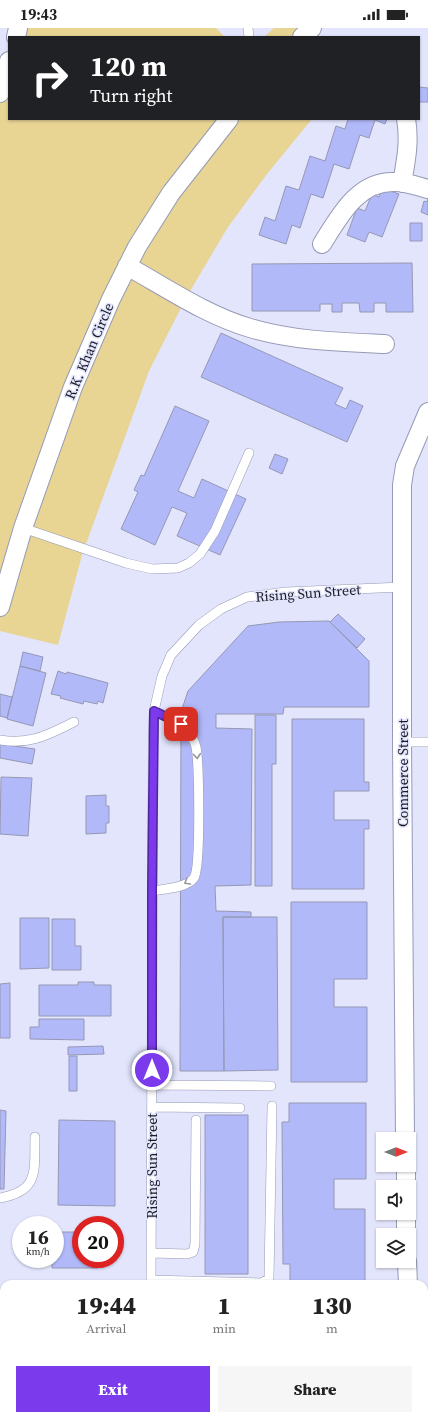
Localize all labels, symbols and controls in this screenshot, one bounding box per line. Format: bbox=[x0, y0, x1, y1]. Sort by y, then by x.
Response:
text: 19:43 bbox=[20, 4, 57, 25]
text: 120 m bbox=[90, 47, 167, 85]
icon: right bbox=[24, 52, 76, 104]
text: Turn right bbox=[90, 83, 172, 108]
street label: R.K. Khan Circle bbox=[60, 299, 118, 403]
street label: Rising Sun Street bbox=[255, 579, 362, 607]
pin bbox=[164, 707, 198, 741]
icon: arrive bbox=[170, 713, 192, 735]
street label: Commerce Street bbox=[393, 719, 413, 827]
one-way arrow bbox=[192, 753, 201, 759]
one-way arrow bbox=[185, 877, 192, 884]
position arrow bbox=[131, 1049, 173, 1091]
street label: Rising Sun Street bbox=[142, 1113, 162, 1219]
north arrow bbox=[376, 1132, 416, 1172]
map controls bbox=[376, 1132, 416, 1268]
button: sound bbox=[376, 1180, 416, 1220]
speed limit sign: 20 bbox=[72, 1216, 124, 1268]
text: 16 bbox=[27, 1223, 49, 1251]
button: layers bbox=[376, 1228, 416, 1268]
text: km/h bbox=[26, 1245, 50, 1258]
text: 19:44 bbox=[76, 1289, 136, 1322]
text: 1 bbox=[218, 1289, 231, 1322]
text: 130 bbox=[312, 1289, 352, 1322]
text: Arrival bbox=[86, 1320, 126, 1337]
text: min bbox=[212, 1320, 236, 1337]
text: m bbox=[326, 1320, 338, 1337]
button: Exit bbox=[16, 1366, 210, 1412]
button: Share bbox=[218, 1366, 412, 1412]

